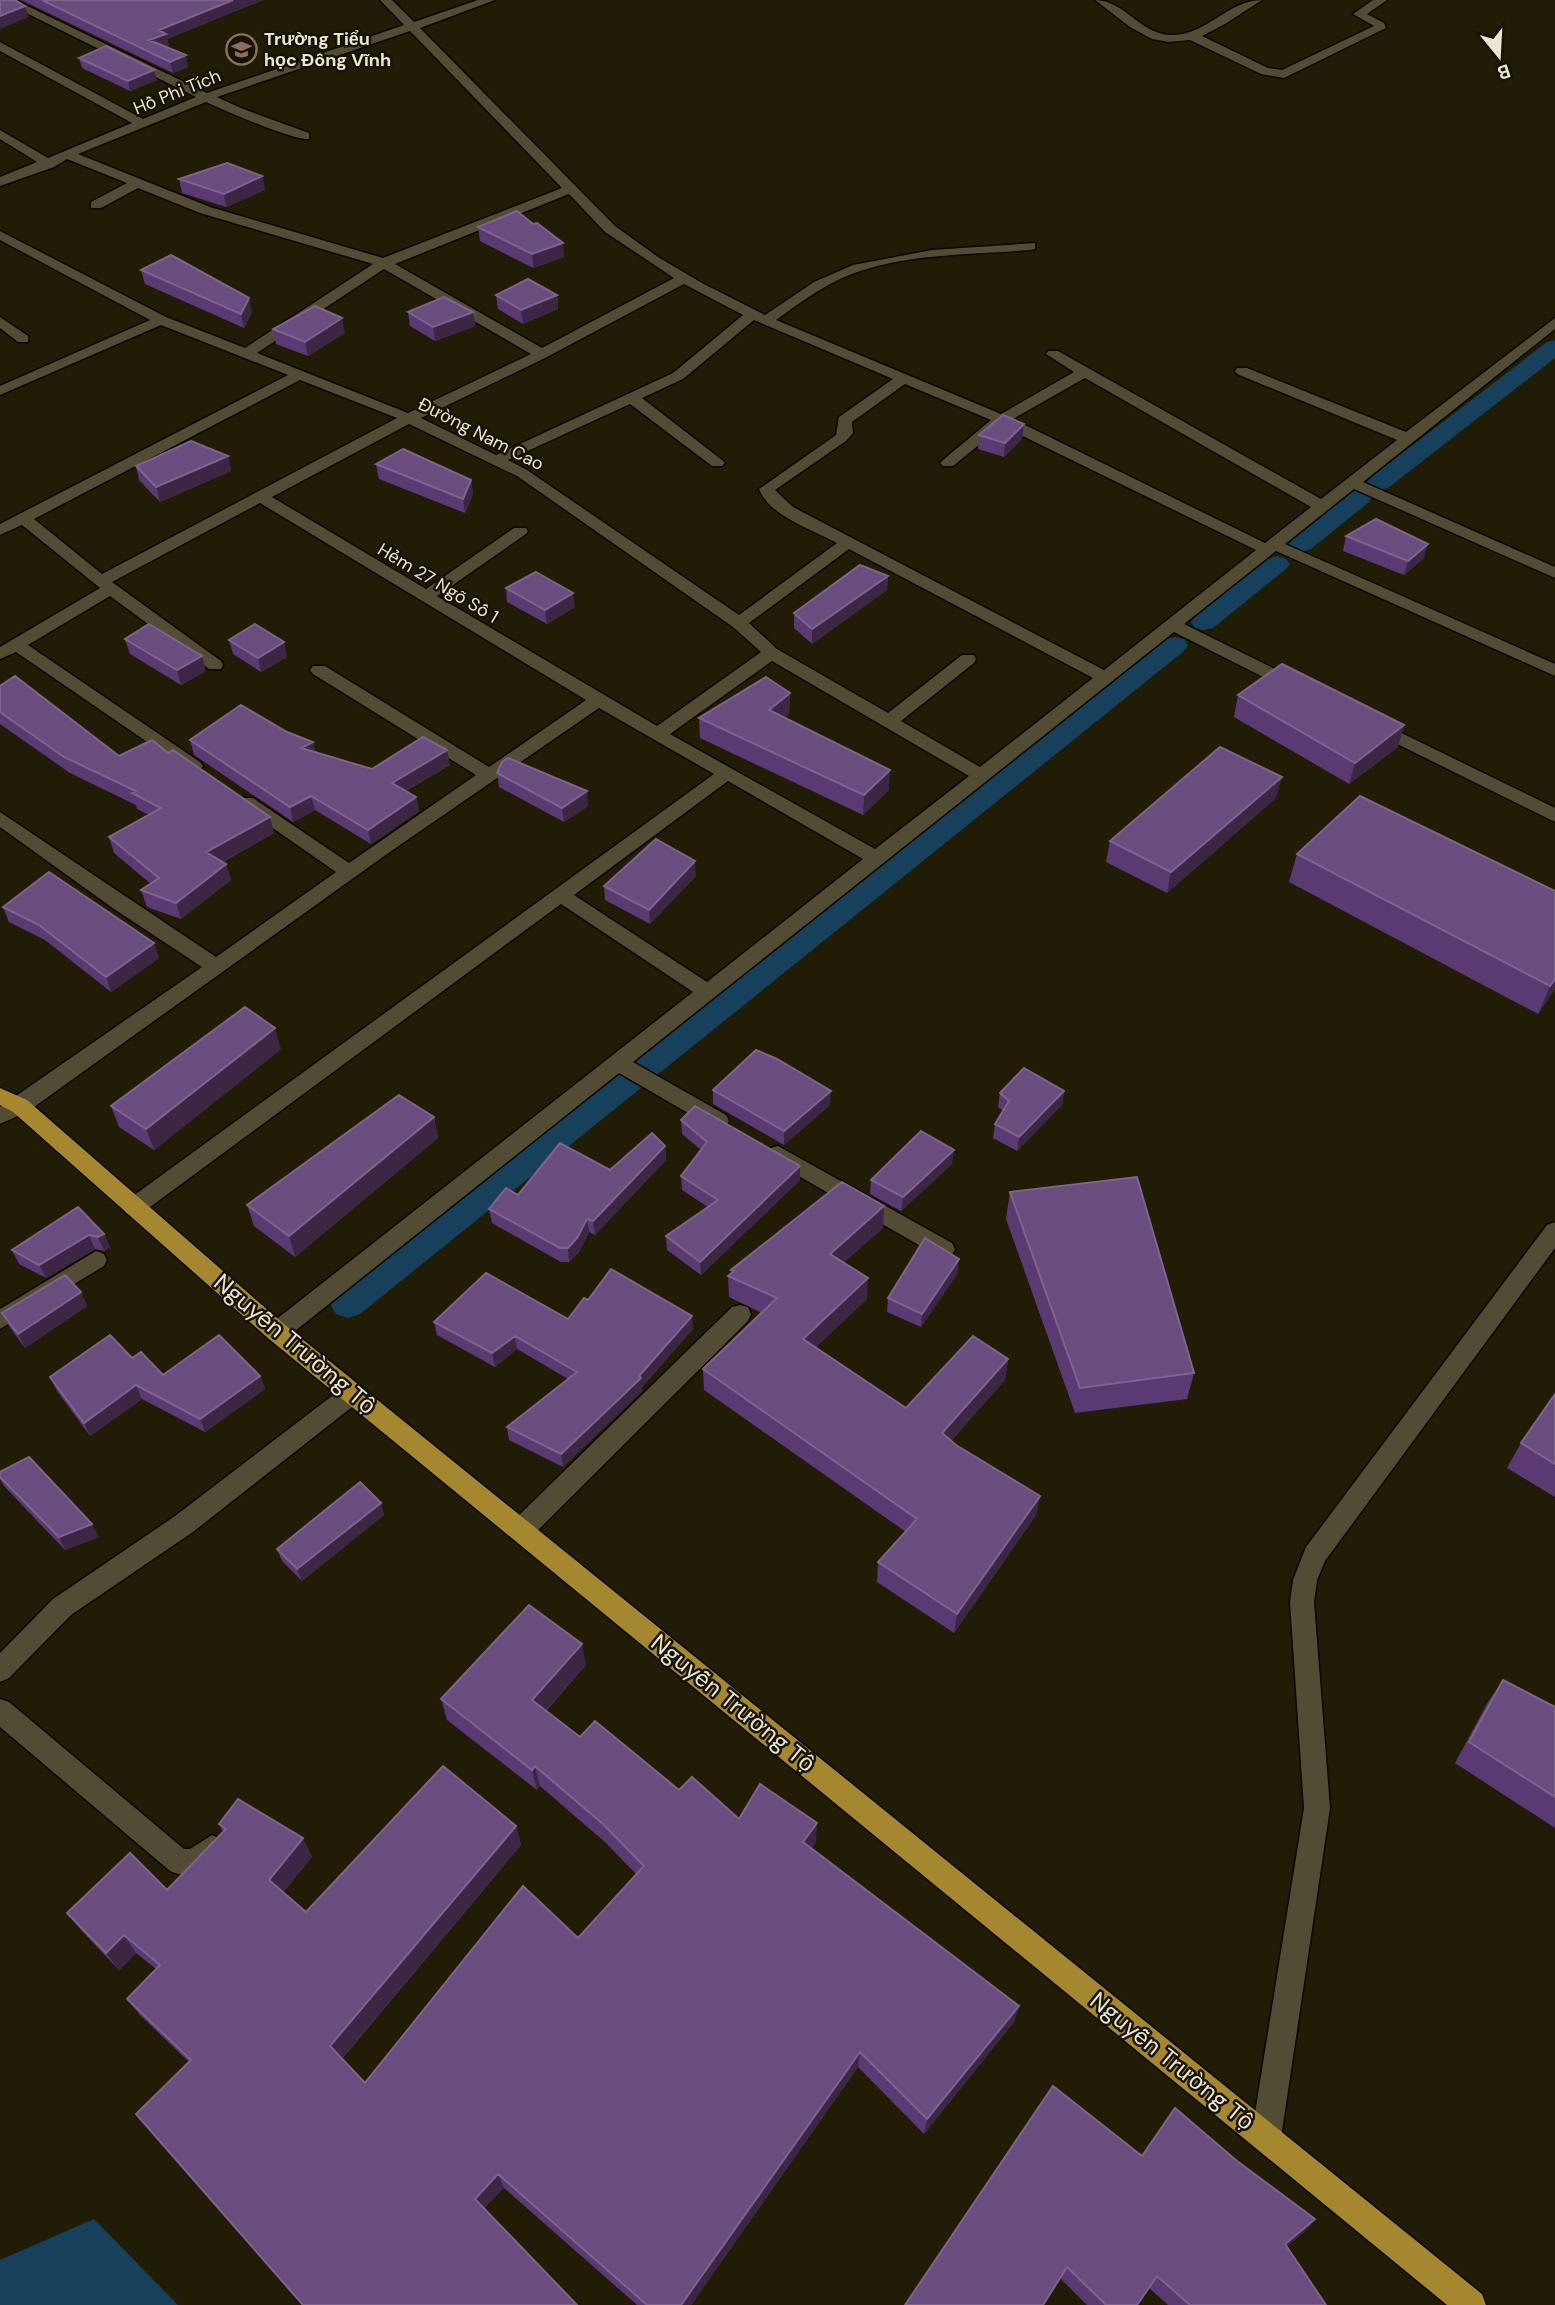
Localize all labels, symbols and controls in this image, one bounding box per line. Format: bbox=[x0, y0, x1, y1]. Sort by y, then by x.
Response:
north arrow bbox=[1464, 21, 1534, 91]
place label: Trường Tiểu học Đông Vĩnh bbox=[264, 27, 391, 72]
school or university icon: Trường Tiểu học Đông Vĩnh bbox=[224, 32, 258, 66]
text: B bbox=[1494, 58, 1514, 85]
street label: Hồ Phi Tích bbox=[130, 64, 224, 120]
street label: Đường Nam Cao bbox=[414, 392, 548, 476]
street label: Hẻm 27 Ngõ Số 1 bbox=[373, 538, 503, 628]
street label: Nguyễn Trường Tộ bbox=[208, 1267, 383, 1421]
street label: Nguyễn Trường Tộ bbox=[645, 1627, 822, 1778]
street label: Nguyễn Trường Tộ bbox=[1084, 1985, 1261, 2136]

